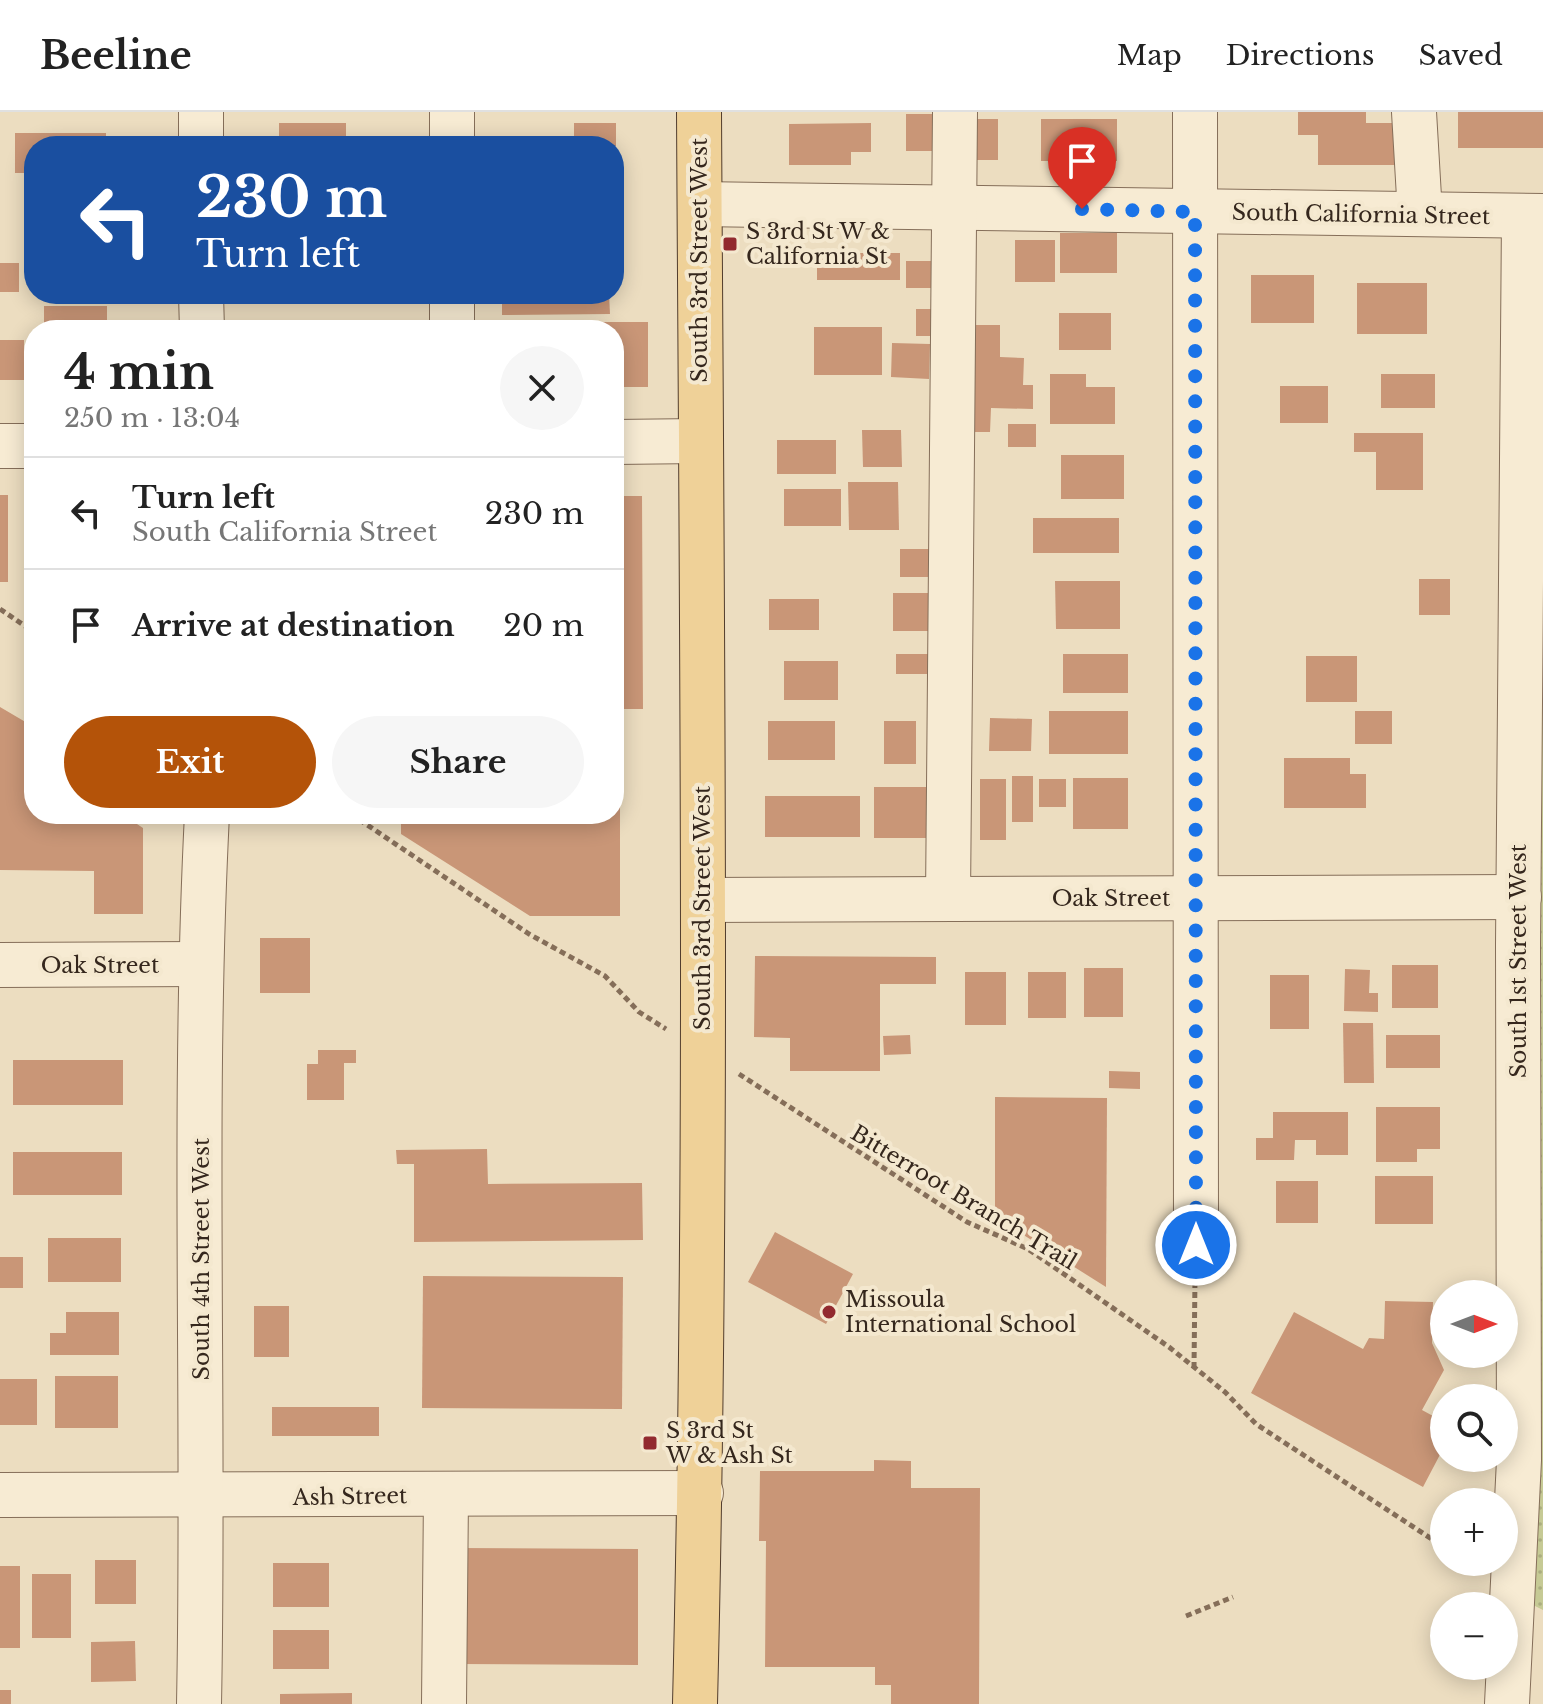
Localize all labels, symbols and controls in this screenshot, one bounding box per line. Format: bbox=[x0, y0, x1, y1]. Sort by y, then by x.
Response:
text: Beeline bbox=[40, 32, 192, 79]
text: Map bbox=[1117, 38, 1182, 73]
text: Directions bbox=[1226, 38, 1375, 73]
text: Saved bbox=[1419, 38, 1503, 73]
pin bbox=[1048, 127, 1116, 209]
street label: South 3rd Street West bbox=[686, 137, 713, 382]
icon: arrive bbox=[1060, 139, 1104, 183]
text: 230 m bbox=[196, 163, 387, 232]
icon: left bbox=[64, 168, 168, 272]
street label: South California Street bbox=[1232, 199, 1491, 230]
place label: S 3rd St W & California St bbox=[746, 218, 890, 270]
text: Turn left bbox=[196, 232, 360, 277]
marker: S 3rd St W & California St bbox=[721, 235, 739, 253]
text: 4 min bbox=[64, 342, 214, 402]
button: close bbox=[500, 346, 584, 430]
text: 250 m · 13:04 bbox=[64, 402, 240, 434]
text: Turn left bbox=[132, 479, 275, 516]
icon: left bbox=[64, 491, 108, 535]
text: 230 m bbox=[485, 495, 584, 532]
text: South California Street bbox=[132, 516, 437, 548]
icon: arrive bbox=[64, 603, 108, 647]
text: Arrive at destination bbox=[132, 607, 455, 644]
text: 20 m bbox=[503, 607, 584, 644]
button: Exit bbox=[64, 716, 316, 808]
button: Share bbox=[332, 716, 584, 808]
street label: South 3rd Street West bbox=[689, 785, 716, 1030]
street label: South 1st Street West bbox=[1505, 843, 1532, 1078]
street label: Oak Street bbox=[1052, 885, 1171, 912]
street label: Oak Street bbox=[41, 952, 160, 979]
street label: Bitterroot Branch Trail bbox=[846, 1119, 1081, 1276]
street label: South 4th Street West bbox=[188, 1137, 215, 1380]
position arrow bbox=[1154, 1203, 1238, 1287]
north arrow bbox=[1430, 1280, 1518, 1368]
map controls bbox=[1430, 1280, 1518, 1680]
place label: Missoula International School bbox=[845, 1286, 1076, 1338]
marker: Missoula International School bbox=[820, 1303, 838, 1321]
button: search bbox=[1430, 1384, 1518, 1472]
place label: S 3rd St W & Ash St bbox=[665, 1417, 794, 1469]
marker: S 3rd St W & Ash St bbox=[641, 1434, 659, 1452]
street label: Ash Street bbox=[291, 1482, 408, 1511]
button: + bbox=[1430, 1488, 1518, 1576]
button: − bbox=[1430, 1592, 1518, 1680]

